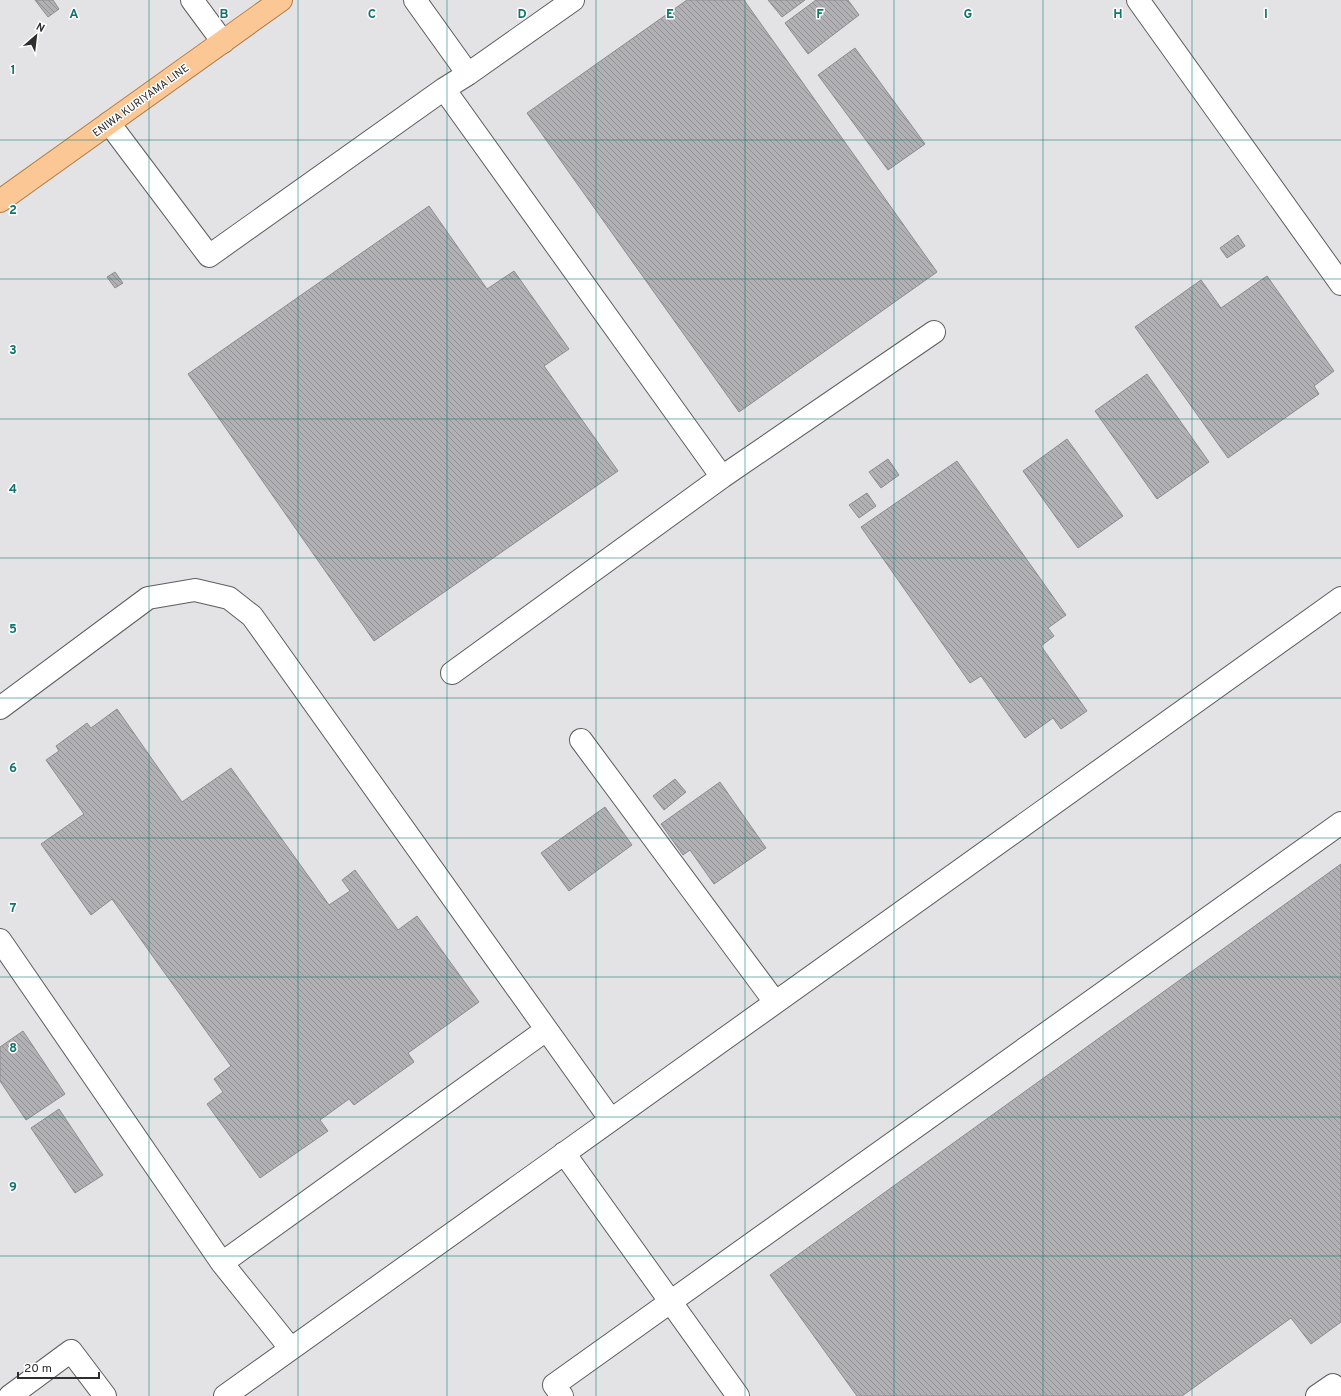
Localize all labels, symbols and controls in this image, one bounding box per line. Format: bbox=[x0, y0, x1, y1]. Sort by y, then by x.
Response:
text: A bbox=[69, 7, 79, 23]
text: B bbox=[220, 7, 229, 23]
text: C bbox=[368, 7, 376, 23]
text: D bbox=[517, 7, 527, 23]
text: E bbox=[666, 7, 674, 23]
text: F bbox=[816, 7, 824, 23]
text: G bbox=[964, 7, 973, 23]
text: H bbox=[1113, 7, 1123, 23]
text: I bbox=[1264, 7, 1268, 23]
north arrow bbox=[16, 16, 56, 56]
text: N bbox=[33, 20, 47, 36]
street label: ENIWA KURIYAMA LINE bbox=[90, 61, 192, 141]
text: 1 bbox=[10, 63, 16, 79]
text: 2 bbox=[9, 203, 17, 219]
text: 3 bbox=[9, 343, 17, 359]
text: 4 bbox=[9, 482, 17, 498]
text: 5 bbox=[9, 622, 17, 638]
text: 6 bbox=[9, 761, 17, 777]
text: 7 bbox=[10, 901, 17, 917]
text: 8 bbox=[9, 1041, 17, 1057]
text: 9 bbox=[9, 1180, 17, 1196]
scale bar bbox=[18, 1354, 99, 1380]
text: 20 m bbox=[24, 1361, 52, 1377]

